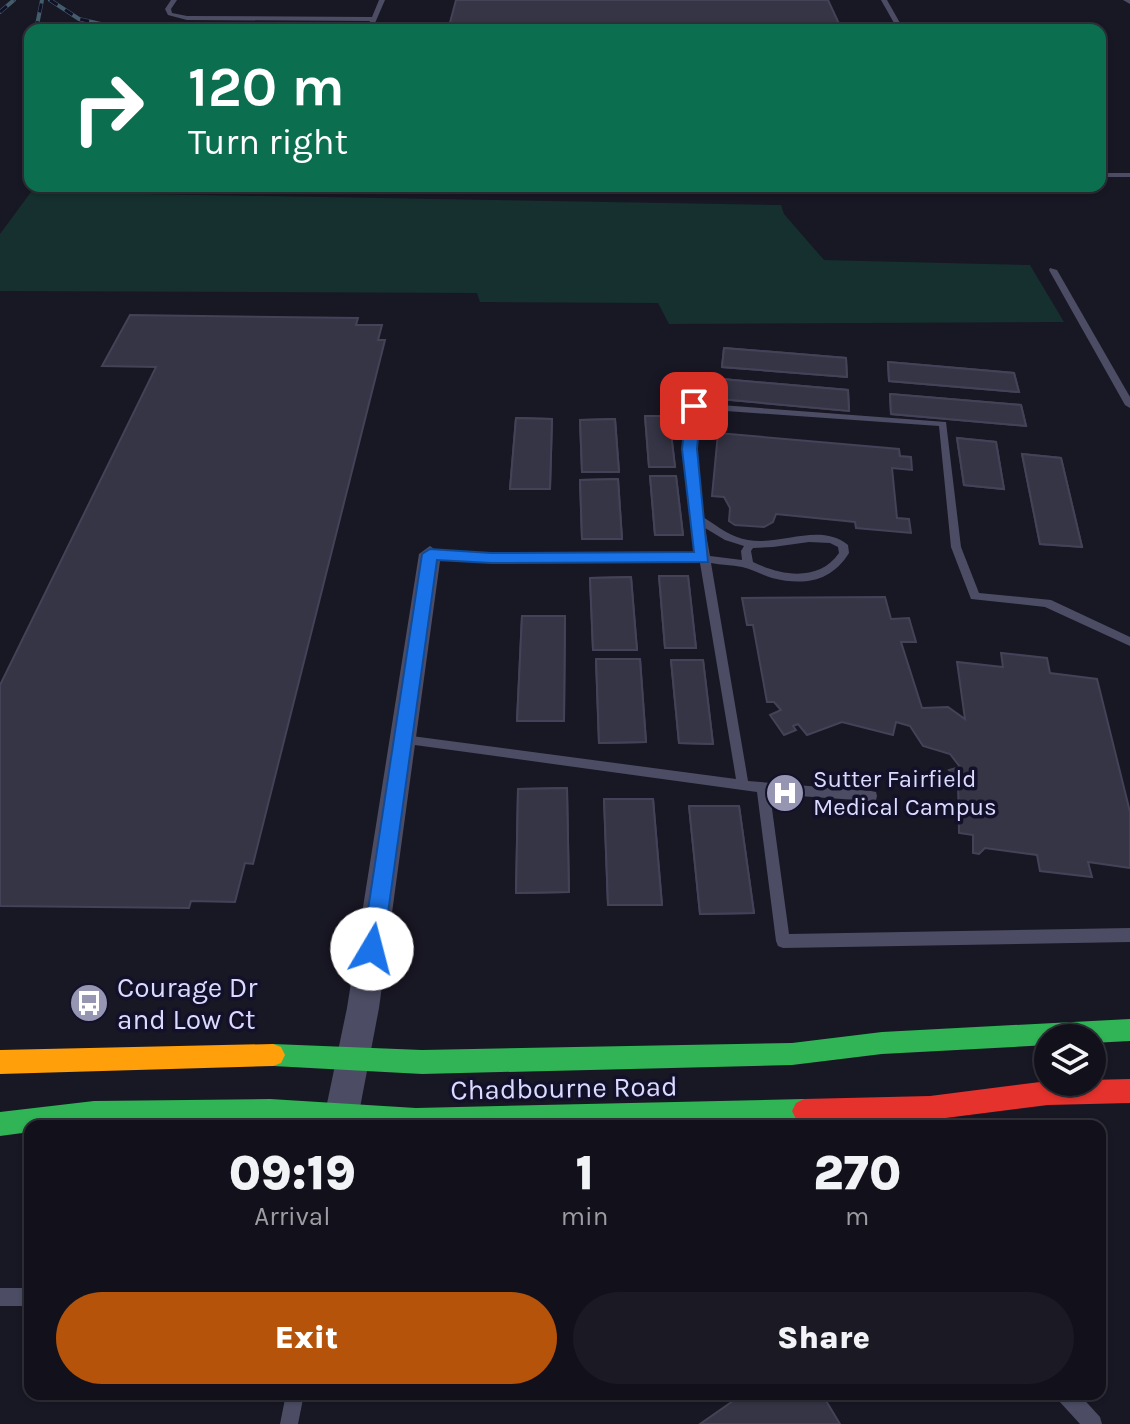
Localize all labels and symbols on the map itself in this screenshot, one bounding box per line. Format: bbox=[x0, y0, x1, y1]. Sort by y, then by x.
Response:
pin bbox=[660, 372, 728, 440]
place label: Sutter Fairfield Medical Campus bbox=[813, 765, 997, 821]
hospital icon: Sutter Fairfield Medical Campus bbox=[764, 772, 806, 814]
position arrow bbox=[330, 907, 414, 991]
place label: Courage Dr and Low Ct bbox=[117, 971, 258, 1036]
bus stop icon: Courage Dr and Low Ct bbox=[68, 982, 110, 1024]
street label: Chadbourne Road bbox=[450, 1070, 678, 1106]

